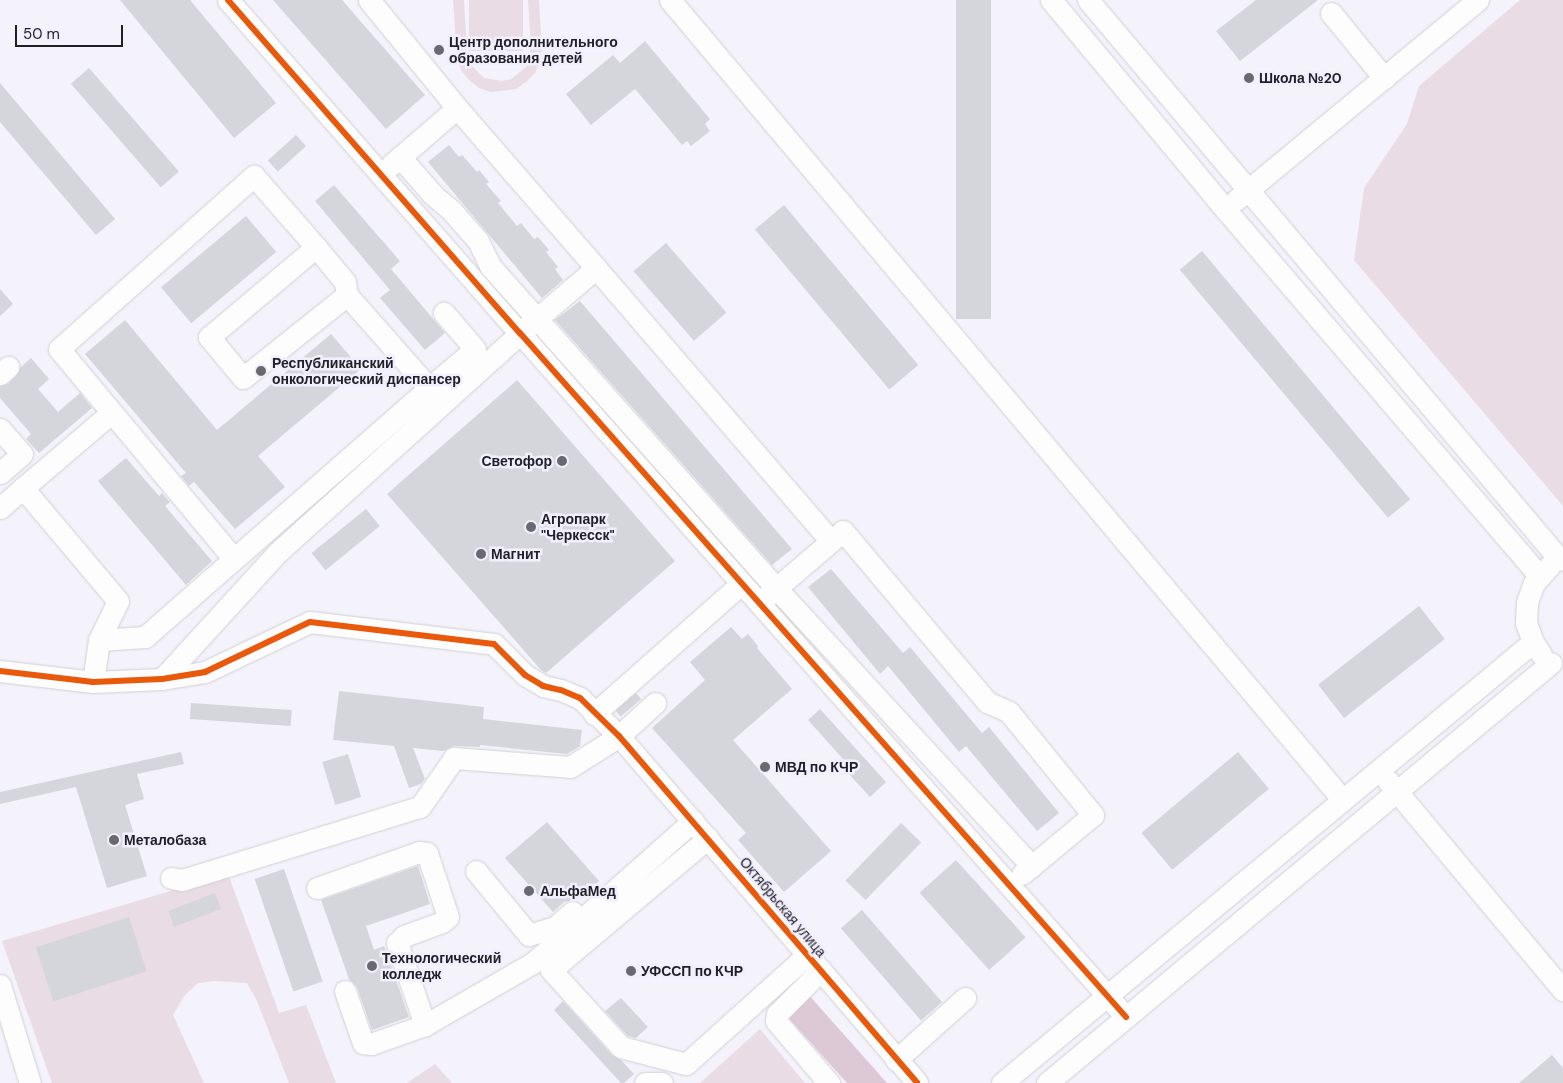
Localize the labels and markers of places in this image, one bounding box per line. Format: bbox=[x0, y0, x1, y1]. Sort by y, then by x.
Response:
place label: Центр дополнительного образования детей bbox=[449, 34, 618, 66]
marker: Центр дополнительного образования детей bbox=[433, 44, 445, 56]
place label: Школа №20 bbox=[1259, 70, 1342, 86]
marker: Школа №20 bbox=[1243, 72, 1255, 84]
place label: Республиканский онкологический диспансер bbox=[272, 355, 461, 388]
marker: Республиканский онкологический диспансер bbox=[254, 364, 268, 378]
place label: Светофор bbox=[481, 453, 552, 469]
marker: Светофор bbox=[556, 455, 568, 467]
place label: Агропарк "Черкесск" bbox=[541, 511, 615, 544]
marker: Агропарк "Черкесск" bbox=[525, 521, 537, 533]
place label: Магнит bbox=[491, 546, 540, 562]
marker: Магнит bbox=[475, 548, 487, 560]
place label: МВД по КЧР bbox=[775, 759, 858, 775]
marker: МВД по КЧР bbox=[759, 761, 771, 773]
place label: Металобаза bbox=[124, 832, 206, 848]
marker: Металобаза bbox=[108, 834, 120, 846]
place label: АльфаМед bbox=[540, 883, 616, 899]
marker: АльфаМед bbox=[522, 884, 536, 898]
place label: Технологический колледж bbox=[382, 950, 501, 982]
marker: Технологический колледж bbox=[366, 960, 378, 972]
place label: УФССП по КЧР bbox=[641, 963, 743, 979]
marker: УФССП по КЧР bbox=[625, 965, 637, 977]

